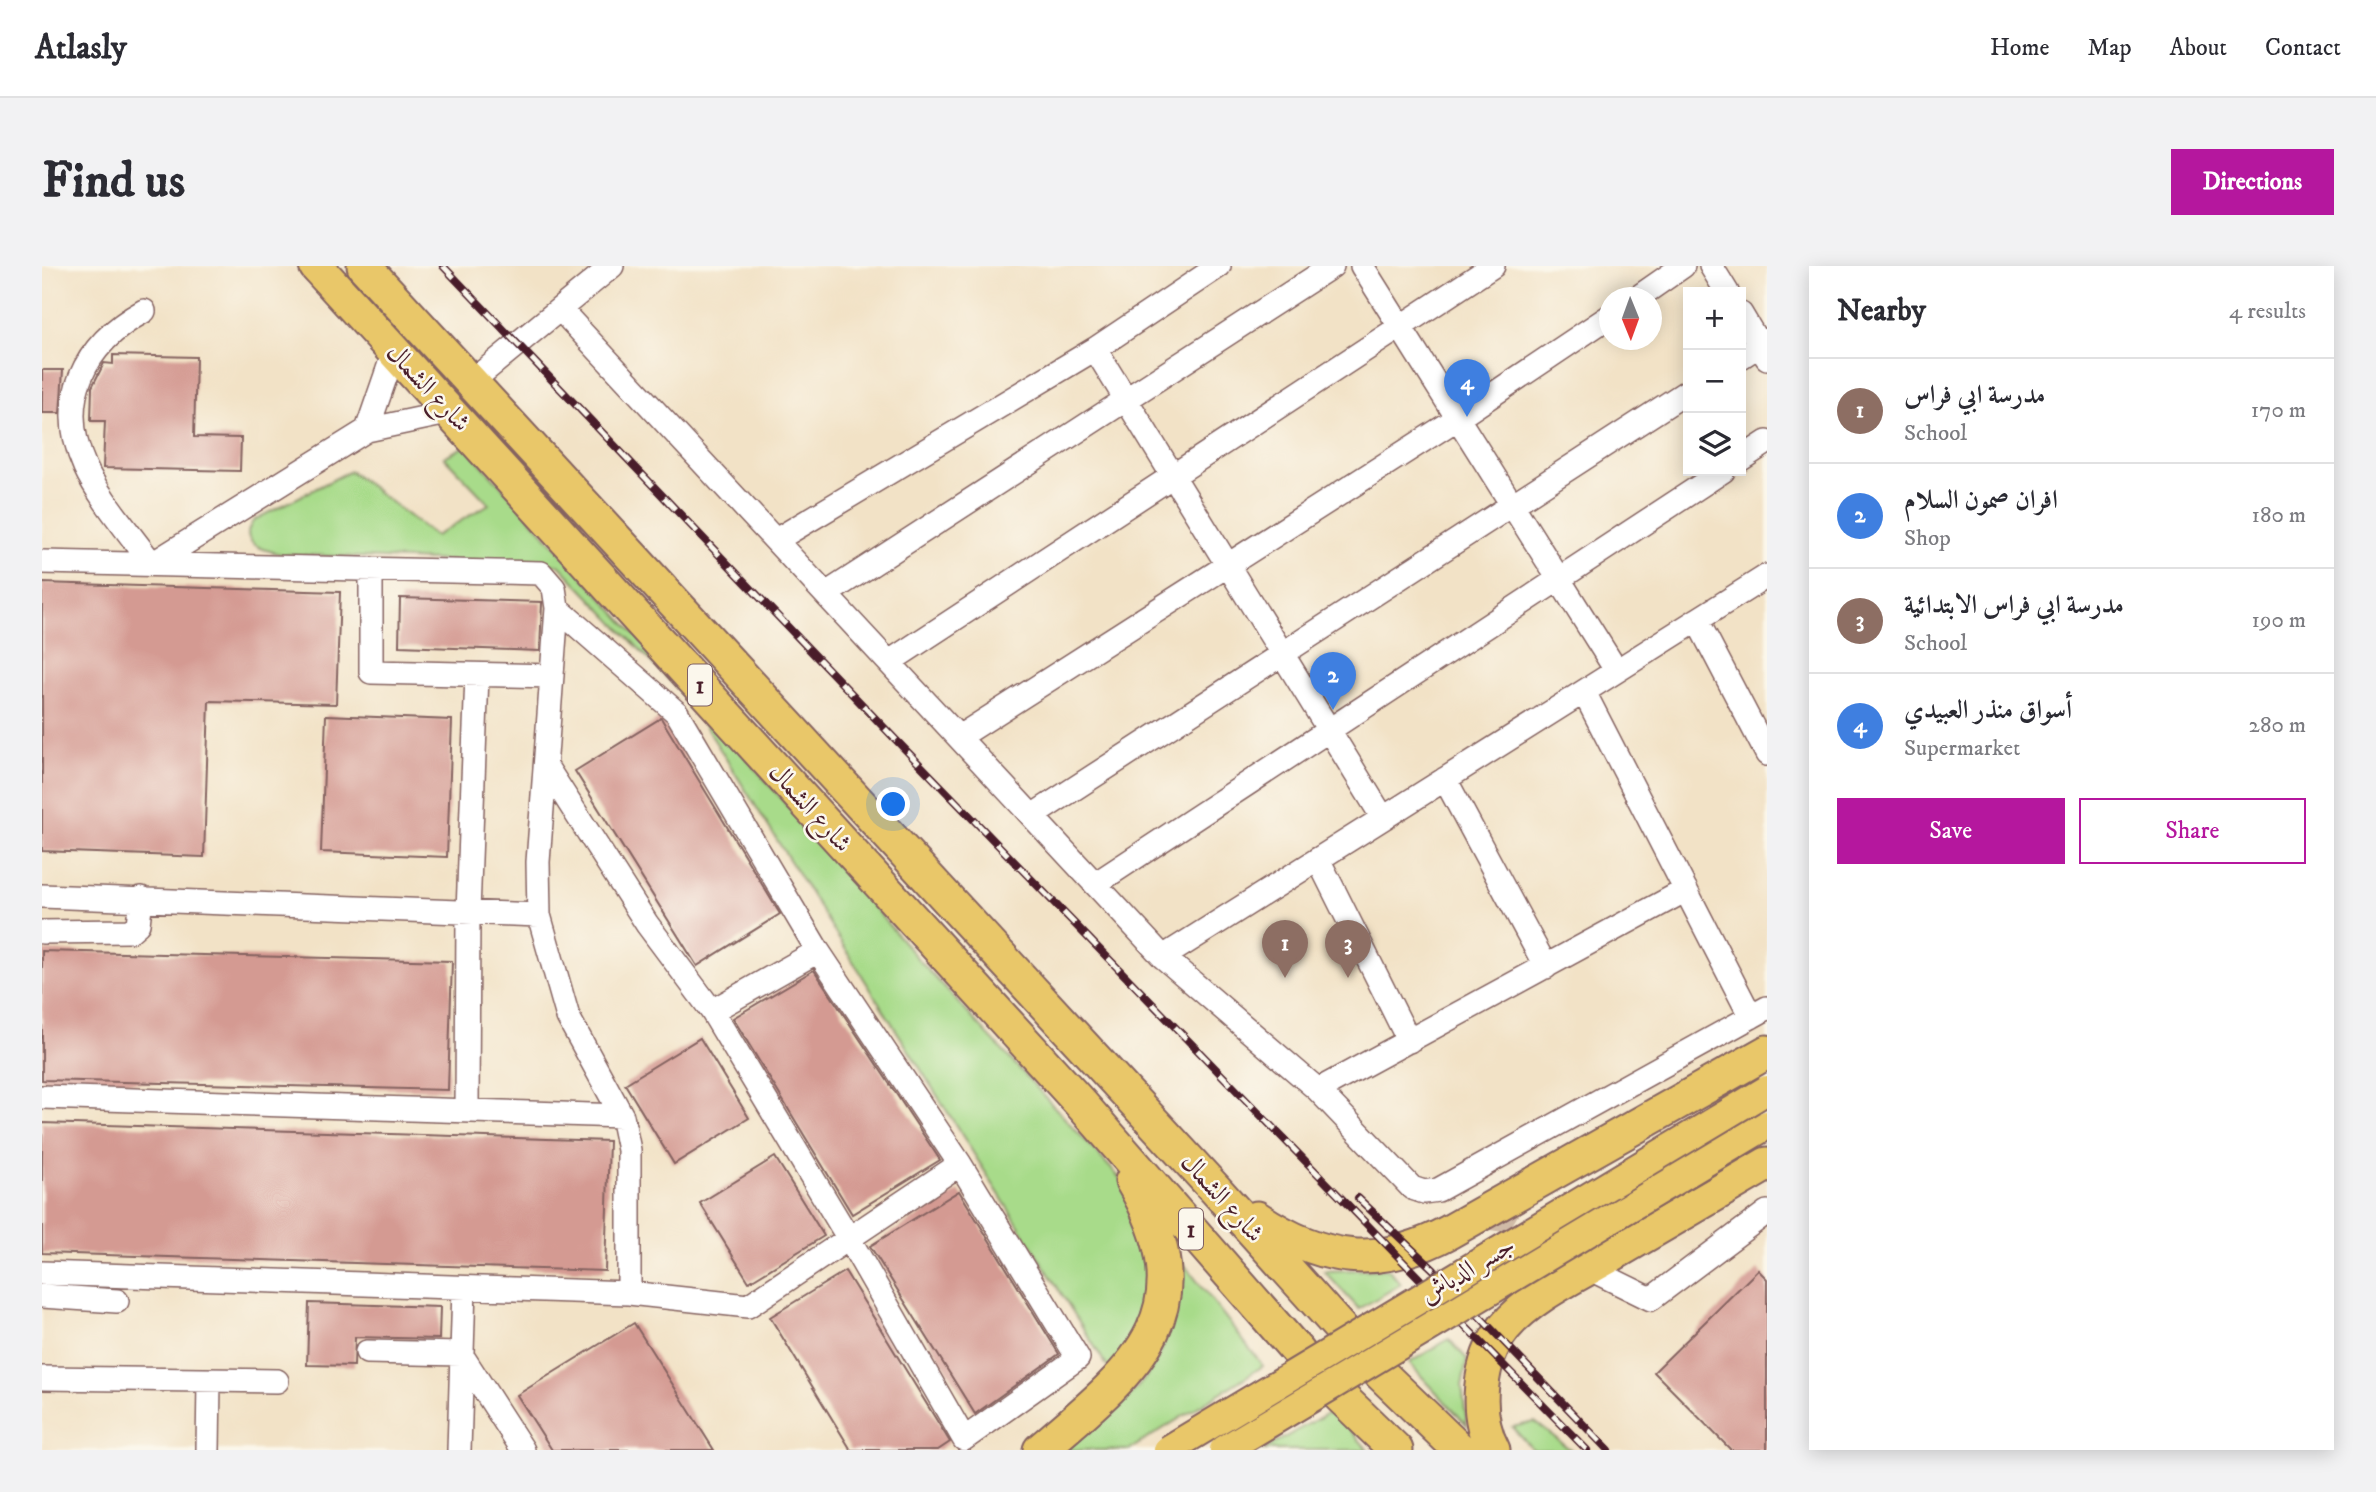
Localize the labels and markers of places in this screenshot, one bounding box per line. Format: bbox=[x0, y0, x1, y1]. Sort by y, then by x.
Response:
pin: 4 bbox=[1444, 359, 1490, 417]
pin: 2 bbox=[1310, 652, 1356, 710]
pin: 1 bbox=[1262, 920, 1308, 978]
pin: 3 bbox=[1325, 920, 1371, 978]

